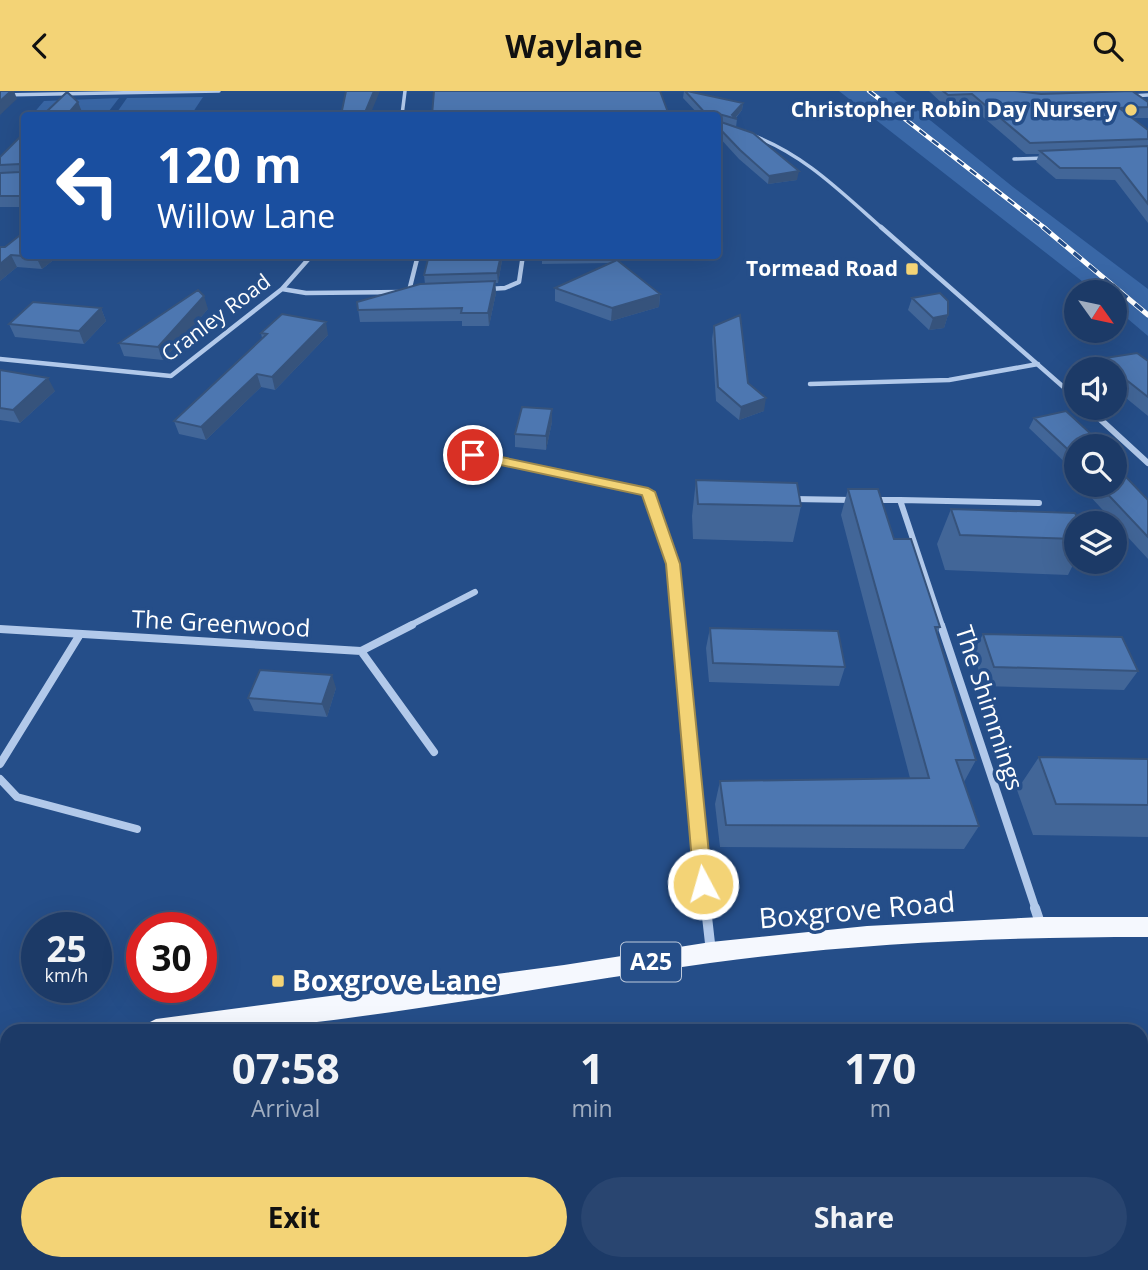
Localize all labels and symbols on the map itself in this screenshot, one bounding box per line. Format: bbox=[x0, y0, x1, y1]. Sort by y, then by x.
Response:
place label: Christopher Robin Day Nursery bbox=[791, 95, 1117, 123]
marker: Christopher Robin Day Nursery bbox=[1123, 102, 1139, 118]
place label: Tormead Road bbox=[746, 254, 898, 282]
marker: Tormead Road bbox=[904, 261, 920, 277]
street label: Cranley Road bbox=[155, 267, 276, 367]
north arrow bbox=[1064, 280, 1127, 343]
pin bbox=[443, 425, 503, 485]
street label: The Greenwood bbox=[131, 601, 311, 644]
street label: The Shimmings bbox=[948, 621, 1033, 794]
position arrow bbox=[666, 847, 740, 921]
street label: Boxgrove Road bbox=[757, 881, 957, 937]
speed limit sign: 30 bbox=[126, 912, 217, 1003]
road number: A25 bbox=[621, 943, 681, 981]
place label: Boxgrove Lane bbox=[292, 961, 498, 999]
marker: Boxgrove Lane bbox=[270, 973, 286, 989]

